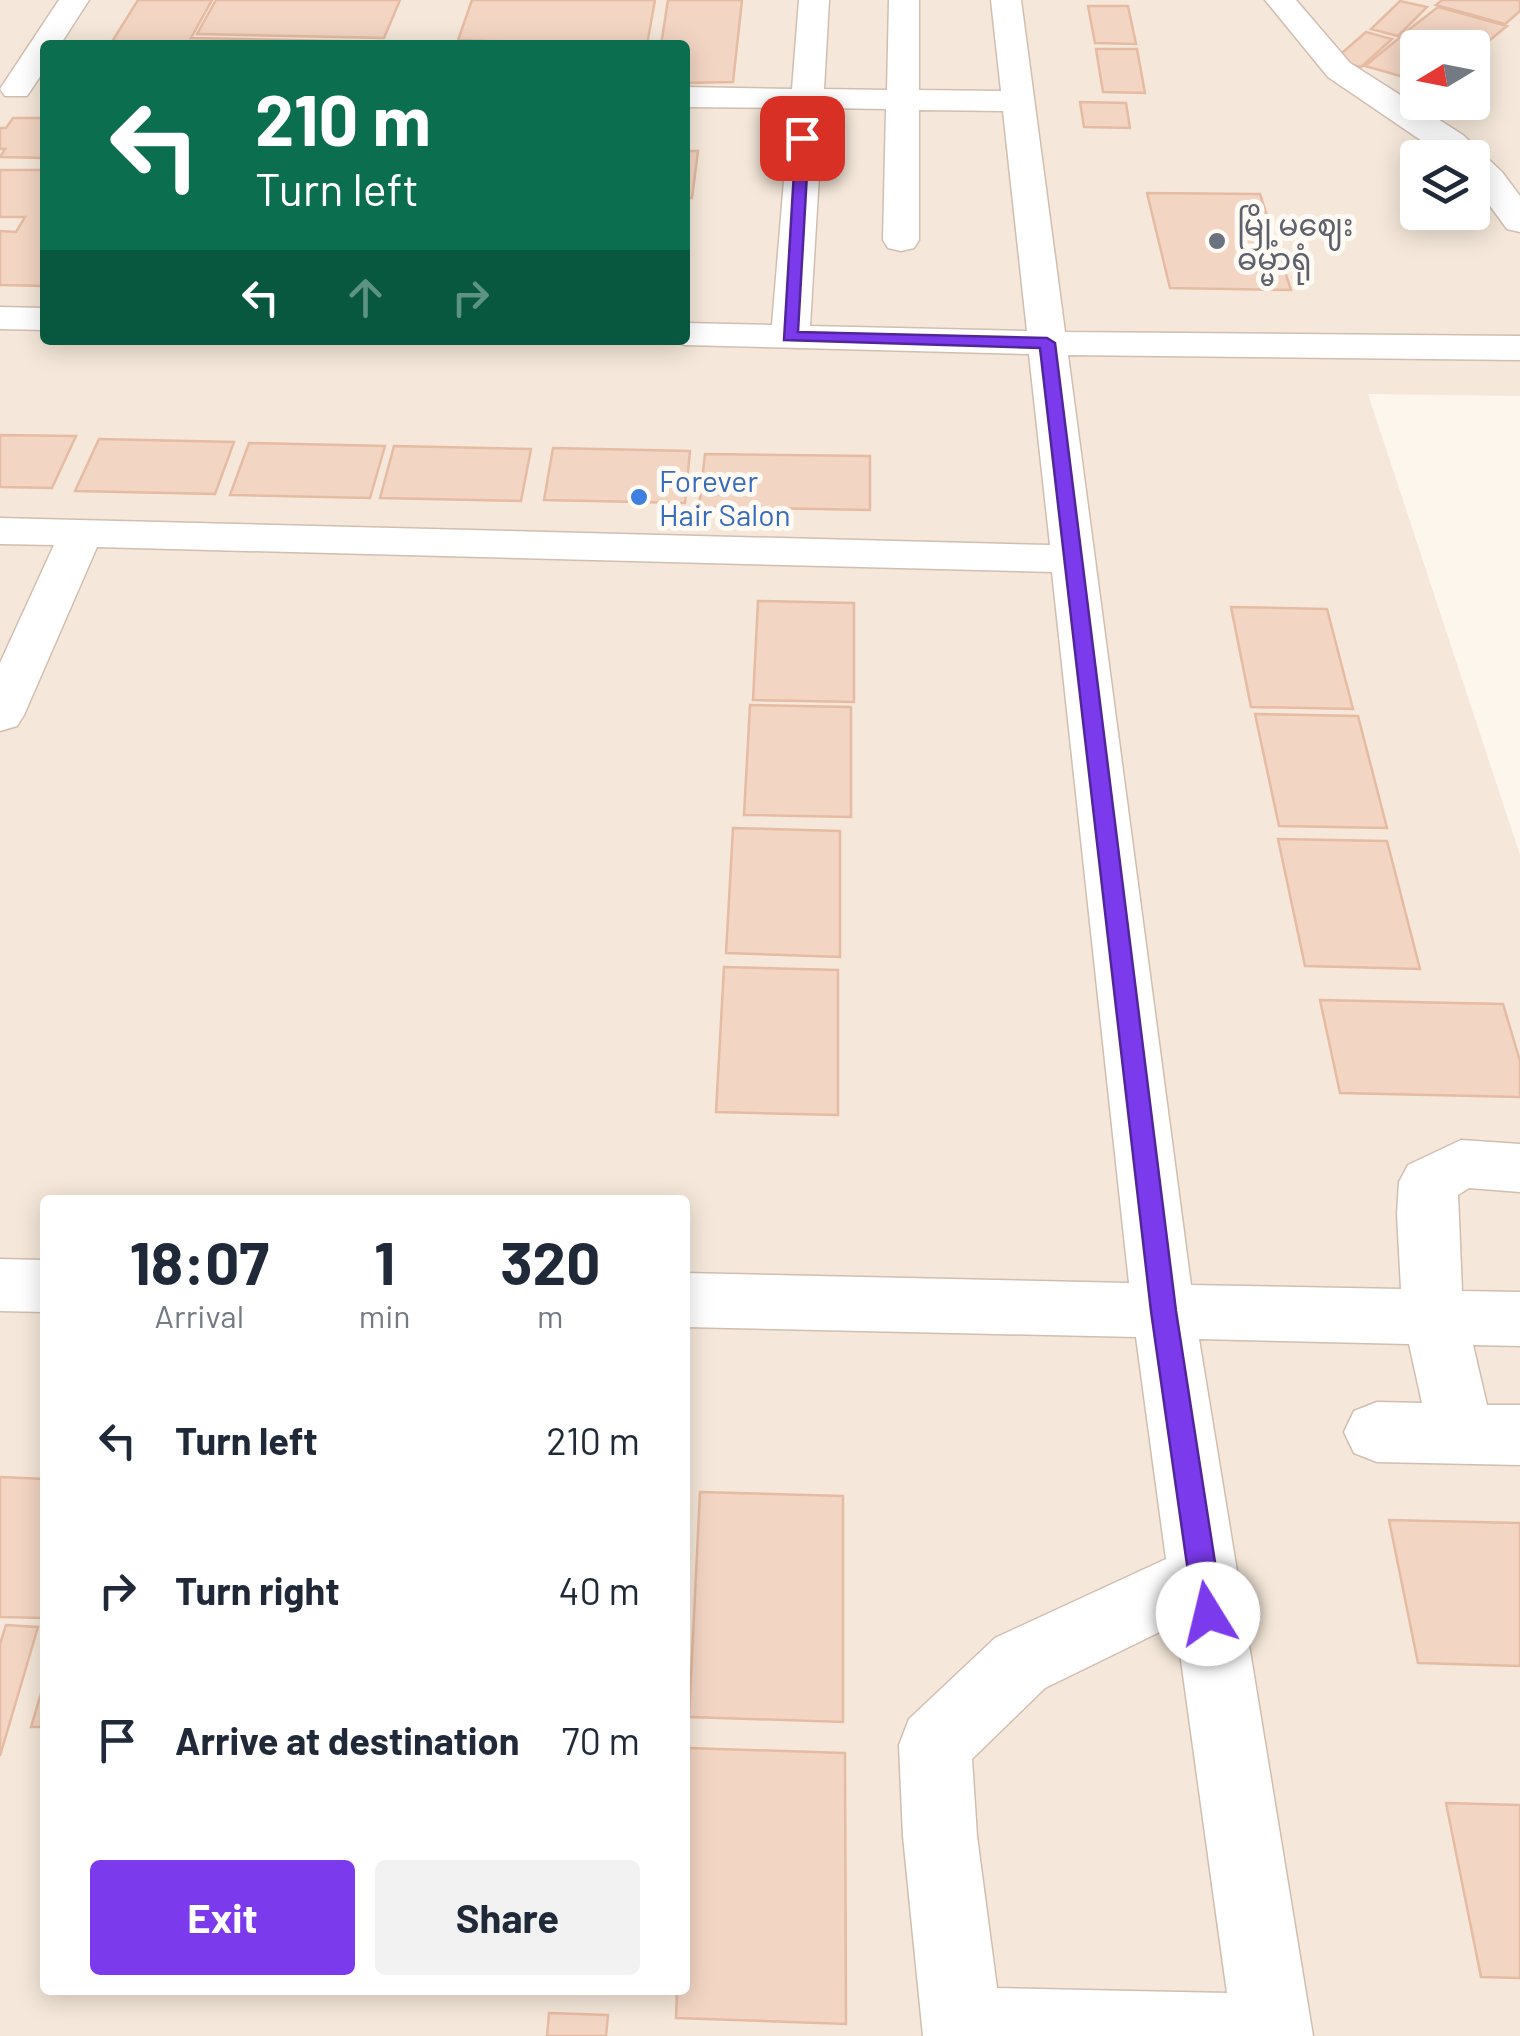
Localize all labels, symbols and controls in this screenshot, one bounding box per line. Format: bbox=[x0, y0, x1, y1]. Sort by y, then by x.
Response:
north arrow bbox=[1400, 30, 1490, 120]
map controls bbox=[1400, 30, 1490, 230]
text: 210 m bbox=[255, 76, 431, 160]
icon: left bbox=[90, 80, 220, 210]
pin bbox=[760, 96, 845, 181]
icon: arrive bbox=[775, 111, 830, 166]
button: layers bbox=[1400, 140, 1490, 230]
text: Turn left bbox=[255, 161, 419, 215]
place label: မြို့မဈေး ဓမ္မာရုံ bbox=[1237, 204, 1354, 286]
marker: မြို့မဈေး ဓမ္မာရုံ bbox=[1206, 230, 1228, 252]
icon: left bbox=[233, 270, 288, 325]
icon: ahead bbox=[338, 270, 393, 325]
icon: right bbox=[443, 270, 498, 325]
place label: Forever Hair Salon bbox=[659, 462, 791, 532]
marker: Forever Hair Salon bbox=[628, 486, 650, 508]
text: 18:07 bbox=[130, 1225, 269, 1297]
text: 1 bbox=[374, 1225, 395, 1297]
text: 320 bbox=[500, 1225, 600, 1297]
text: Arrival bbox=[155, 1296, 244, 1334]
text: min bbox=[359, 1296, 411, 1334]
text: m bbox=[537, 1296, 563, 1334]
icon: left bbox=[90, 1413, 145, 1468]
text: Turn left bbox=[175, 1417, 318, 1463]
text: 210 m bbox=[546, 1417, 640, 1463]
position arrow bbox=[1156, 1562, 1260, 1666]
icon: right bbox=[90, 1563, 145, 1618]
text: Turn right bbox=[175, 1567, 340, 1613]
text: 40 m bbox=[559, 1567, 640, 1613]
icon: arrive bbox=[90, 1713, 145, 1768]
text: Arrive at destination bbox=[175, 1717, 520, 1763]
text: 70 m bbox=[562, 1717, 640, 1763]
button: Exit bbox=[90, 1860, 355, 1975]
button: Share bbox=[375, 1860, 640, 1975]

